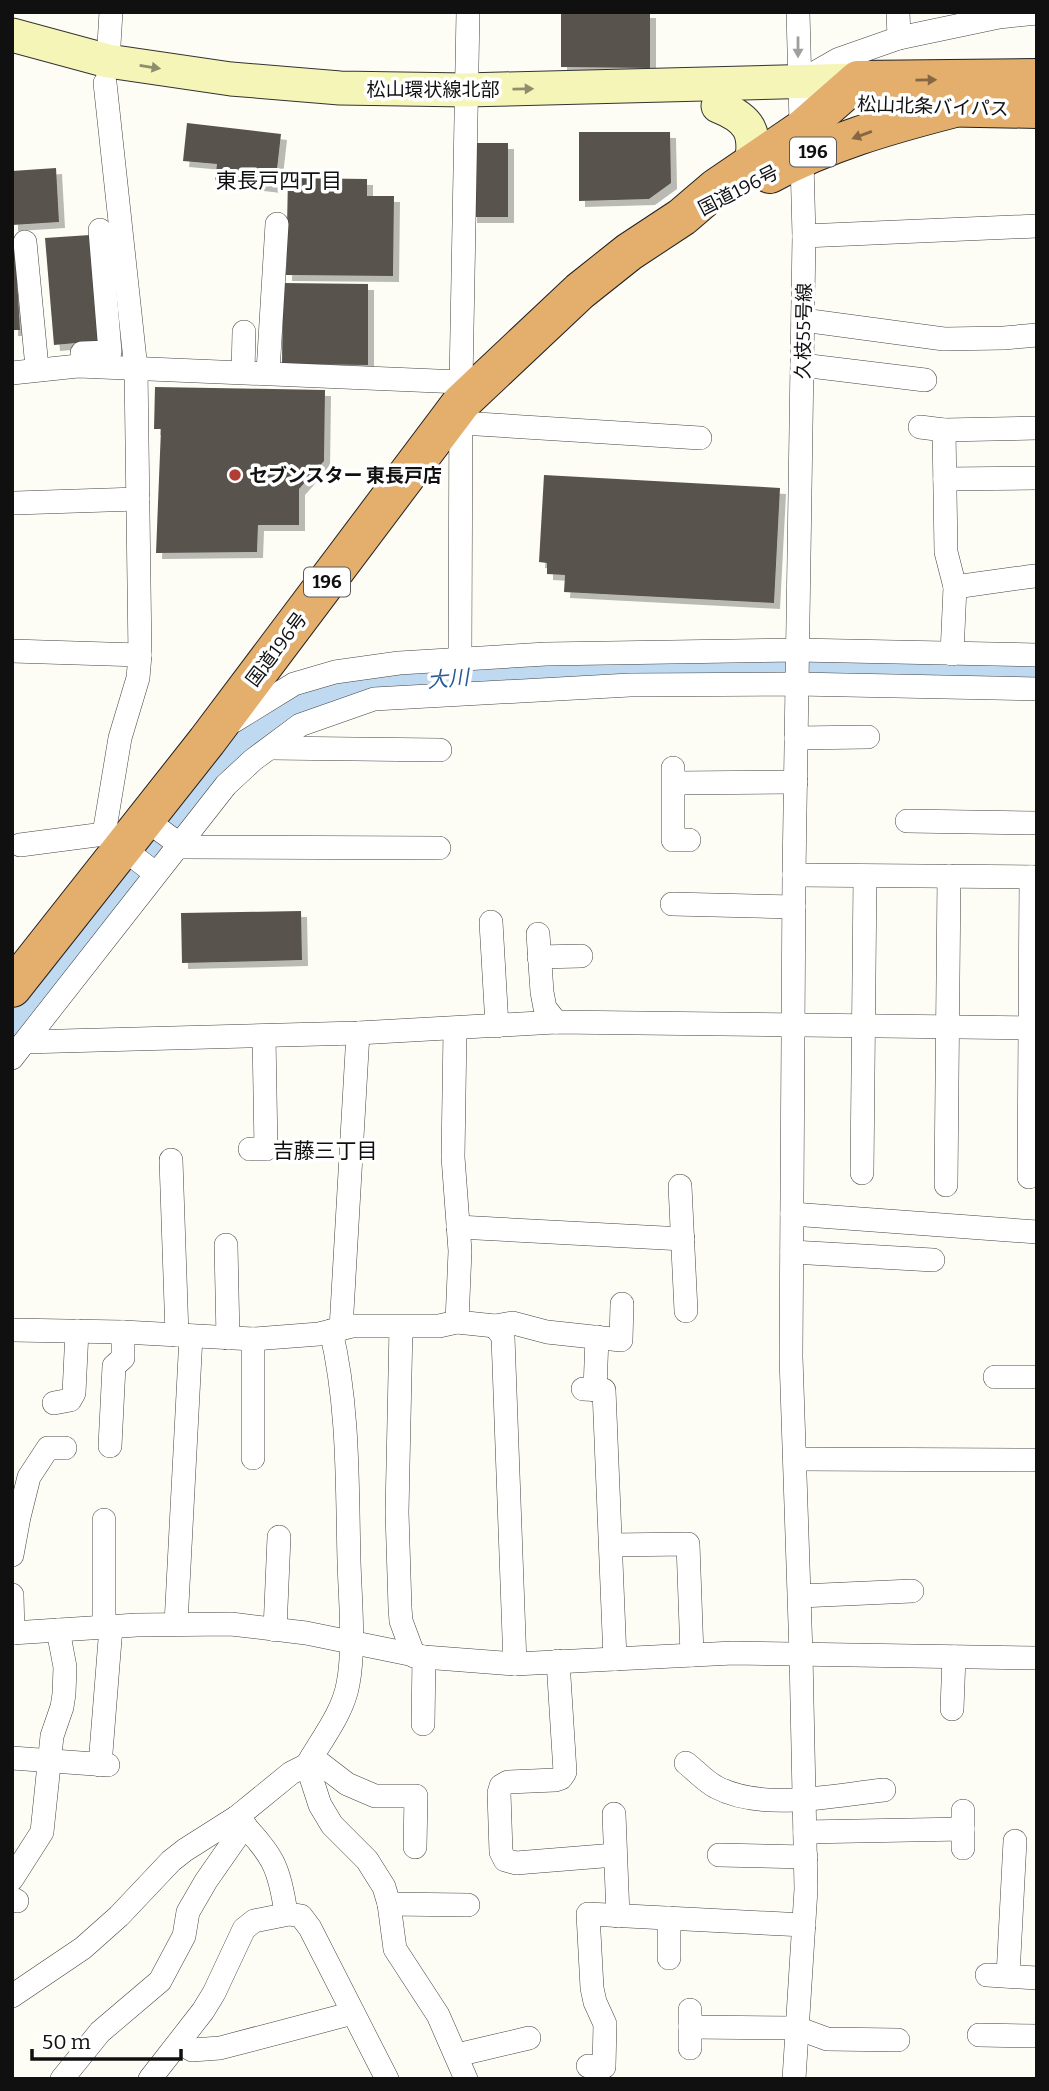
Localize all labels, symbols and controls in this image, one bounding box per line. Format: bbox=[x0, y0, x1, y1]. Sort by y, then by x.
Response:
one-way arrow bbox=[793, 37, 804, 59]
one-way arrow bbox=[139, 62, 161, 73]
one-way arrow bbox=[916, 74, 938, 85]
street label: 松山環状線北部 bbox=[366, 78, 500, 101]
one-way arrow bbox=[513, 83, 535, 95]
street label: 松山北条バイパス bbox=[857, 92, 1009, 121]
one-way arrow bbox=[852, 130, 873, 141]
road number: 196 bbox=[790, 138, 836, 167]
street label: 国道196号 bbox=[694, 160, 782, 220]
district label: 東長戸四丁目 bbox=[216, 168, 342, 194]
street label: 久枝55号線 bbox=[791, 283, 816, 379]
place label: セブンスター 東長戸店 bbox=[249, 464, 442, 487]
marker: セブンスター 東長戸店 bbox=[227, 467, 243, 483]
road number: 196 bbox=[304, 568, 350, 596]
street label: 国道196号 bbox=[241, 608, 312, 691]
water label: 大川 bbox=[426, 664, 472, 694]
district label: 吉藤三丁目 bbox=[273, 1138, 378, 1164]
scale bar bbox=[32, 2018, 180, 2062]
text: 50 m bbox=[42, 2029, 91, 2055]

